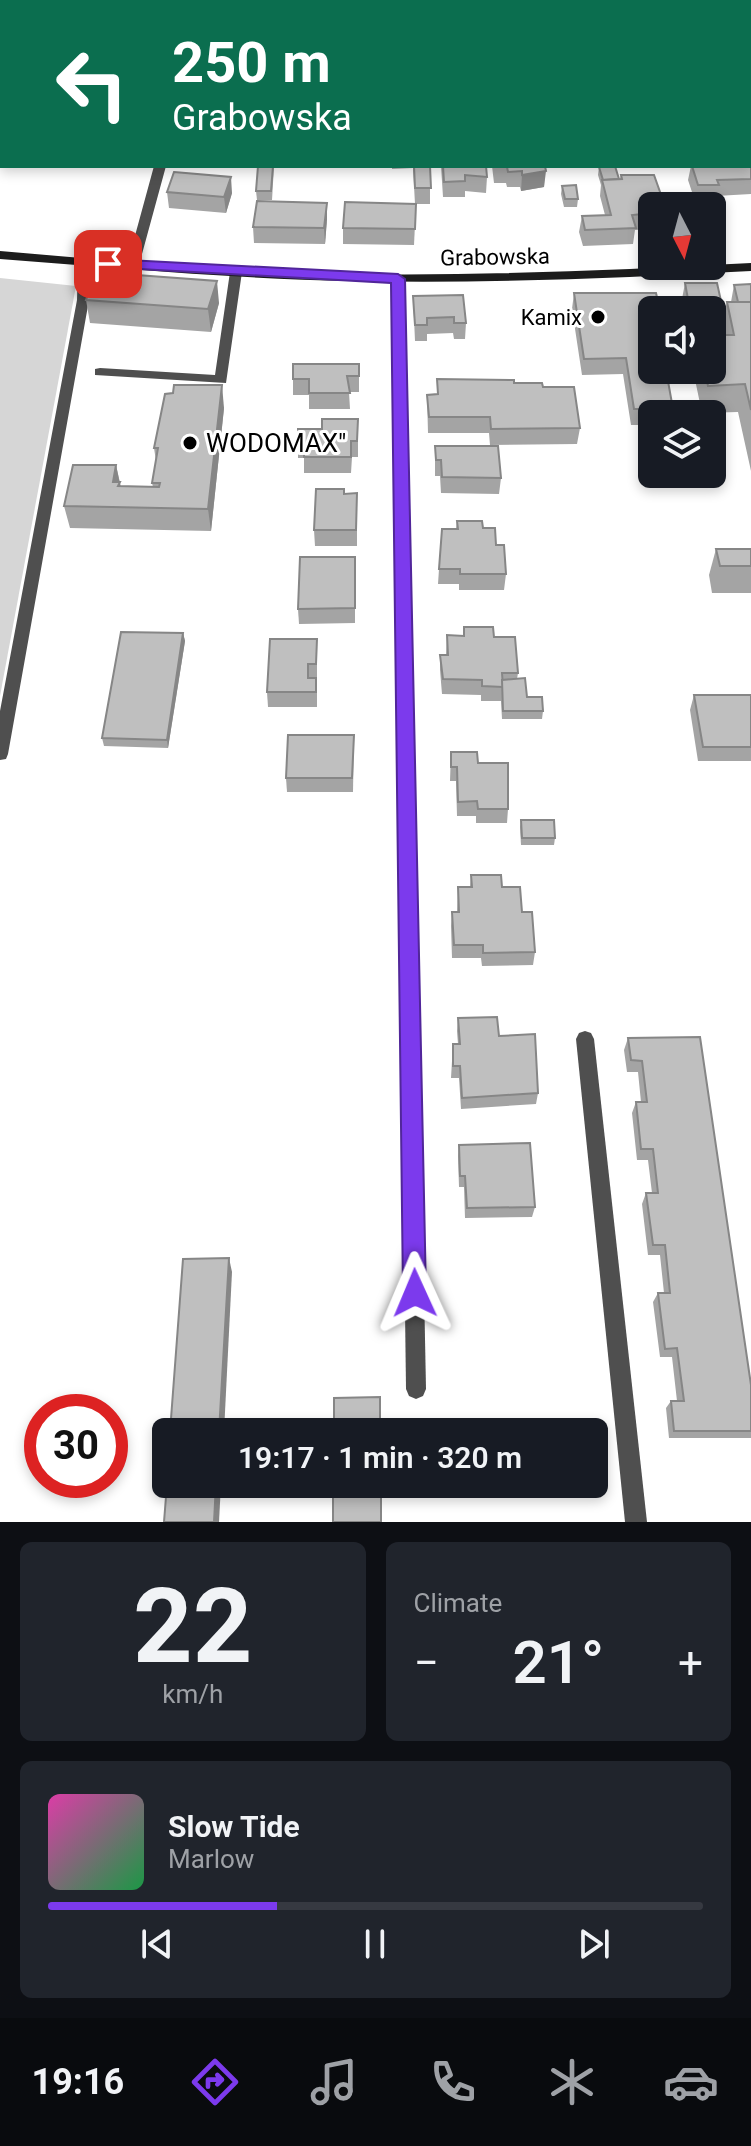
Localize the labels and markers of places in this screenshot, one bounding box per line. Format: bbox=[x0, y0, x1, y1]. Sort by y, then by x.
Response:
pin bbox=[74, 230, 142, 298]
place label: Kamix bbox=[521, 305, 582, 330]
marker: Kamix bbox=[589, 308, 607, 326]
place label: WODOMAX" bbox=[206, 428, 346, 458]
marker: WODOMAX" bbox=[181, 434, 199, 452]

